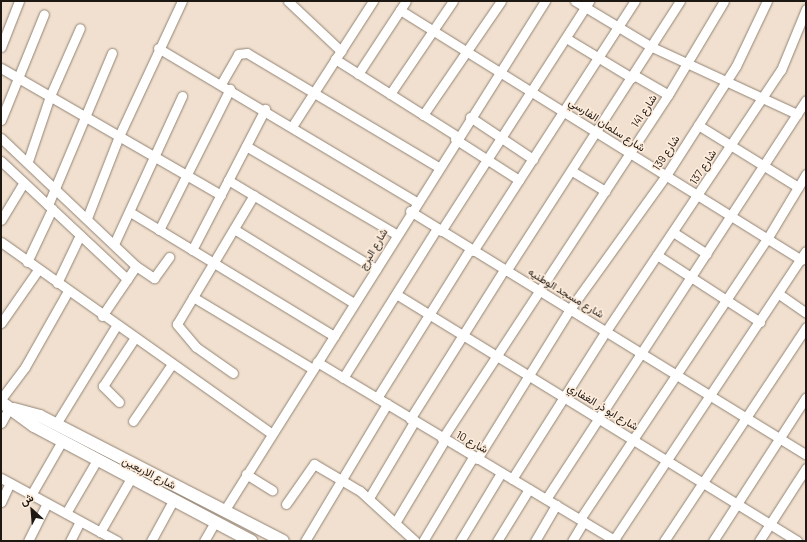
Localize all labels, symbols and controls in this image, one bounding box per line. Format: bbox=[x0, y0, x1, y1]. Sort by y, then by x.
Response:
street label: شارع 141 bbox=[628, 92, 660, 130]
street label: شارع سلمان الفارسي bbox=[566, 95, 648, 155]
street label: شارع 139 bbox=[650, 133, 682, 173]
street label: شارع 137 bbox=[687, 147, 719, 187]
street label: شارع البرج bbox=[356, 226, 390, 272]
street label: شارع مسجد الوطنيه bbox=[526, 265, 606, 321]
street label: شارع ابو ذر الغفاري bbox=[565, 381, 641, 433]
street label: شارع 10 bbox=[454, 428, 490, 456]
street label: شارع الاربعين bbox=[120, 454, 178, 492]
north arrow bbox=[12, 490, 52, 530]
text: ش bbox=[18, 490, 35, 508]

